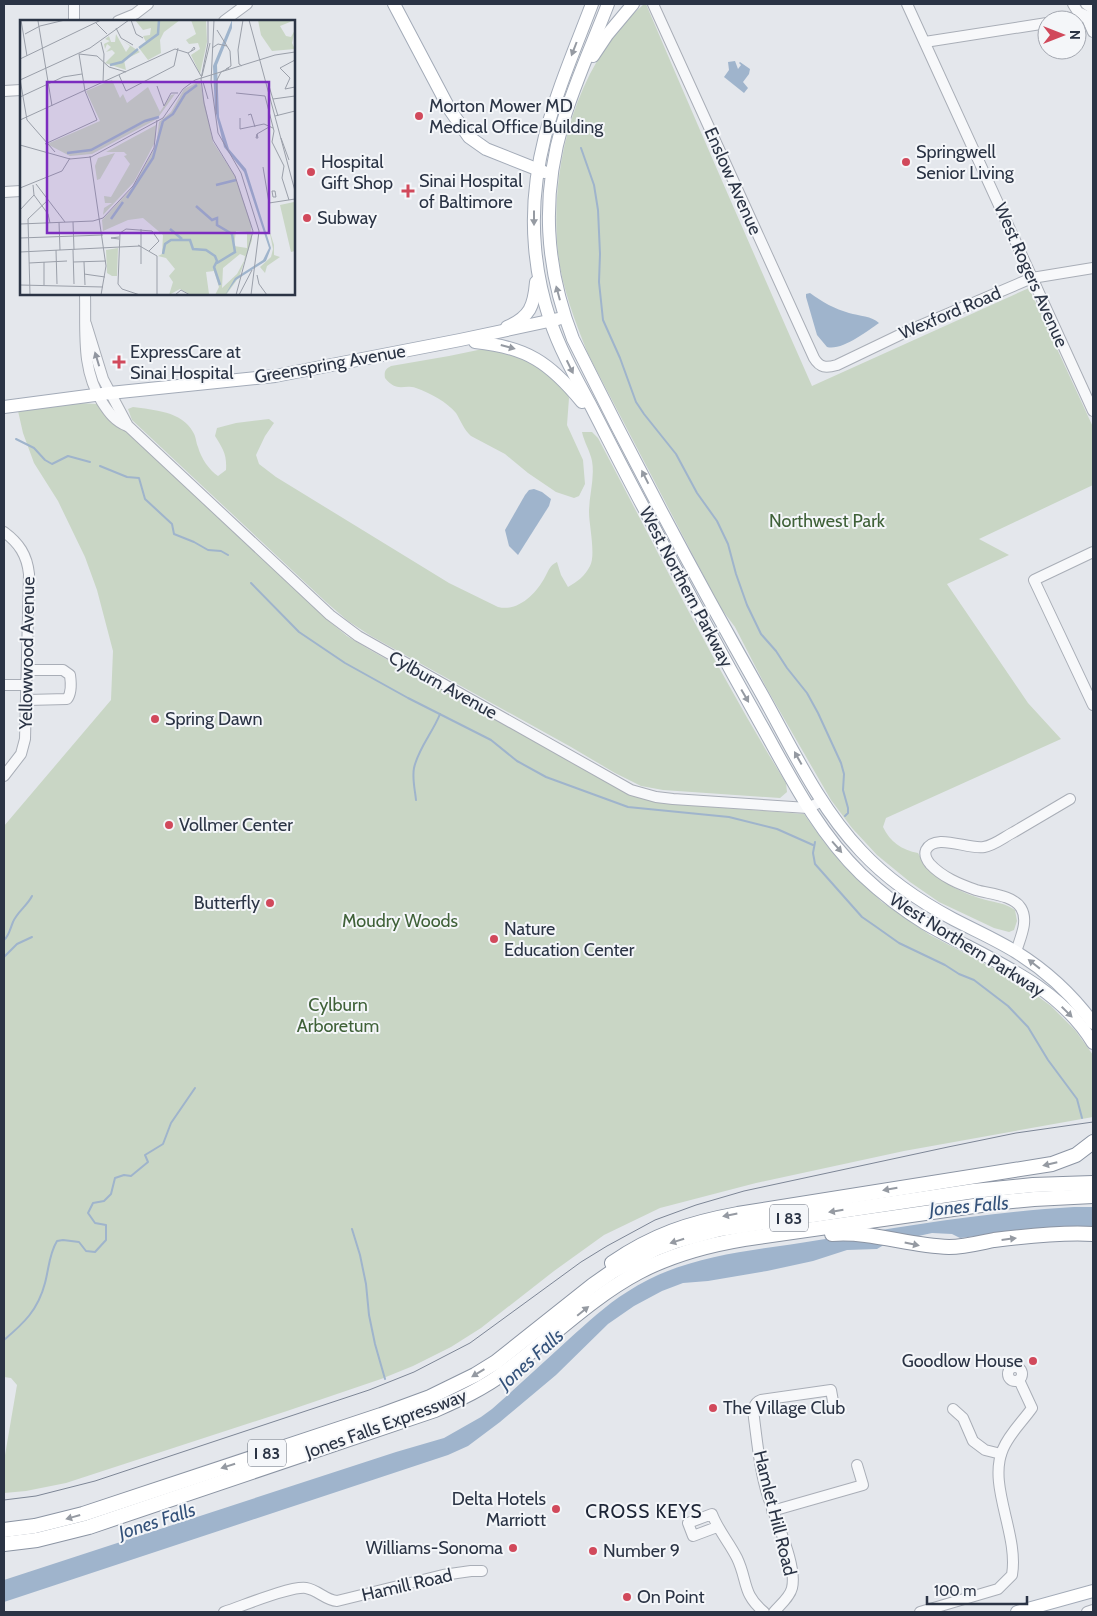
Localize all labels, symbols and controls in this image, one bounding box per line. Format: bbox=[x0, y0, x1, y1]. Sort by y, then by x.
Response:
north arrow bbox=[1037, 10, 1087, 60]
inset map bbox=[20, 20, 295, 295]
text: N bbox=[1066, 30, 1084, 40]
one-way arrow bbox=[570, 42, 578, 57]
place label: Morton Mower MD Medical Office Building bbox=[429, 95, 604, 138]
marker: Morton Mower MD Medical Office Building bbox=[413, 110, 425, 122]
street label: Enslow Avenue bbox=[699, 124, 767, 238]
place label: Springwell Senior Living bbox=[916, 141, 1015, 184]
place label: Hospital Gift Shop bbox=[321, 151, 393, 194]
marker: Springwell Senior Living bbox=[900, 156, 912, 168]
marker: Hospital Gift Shop bbox=[305, 166, 317, 178]
place label: Sinai Hospital of Baltimore bbox=[419, 170, 523, 213]
marker: Sinai Hospital of Baltimore bbox=[401, 184, 415, 198]
street label: West Rogers Avenue bbox=[989, 199, 1073, 351]
place label: Subway bbox=[317, 207, 377, 229]
one-way arrow bbox=[530, 211, 538, 227]
marker: Subway bbox=[301, 212, 313, 224]
street label: Wexford Road bbox=[896, 282, 1004, 344]
one-way arrow bbox=[554, 286, 562, 301]
street label: Greenspring Avenue bbox=[253, 340, 407, 388]
place label: ExpressCare at Sinai Hospital bbox=[130, 341, 241, 384]
one-way arrow bbox=[501, 344, 516, 352]
one-way arrow bbox=[93, 351, 101, 366]
marker: ExpressCare at Sinai Hospital bbox=[112, 355, 126, 369]
one-way arrow bbox=[566, 359, 574, 374]
one-way arrow bbox=[640, 471, 649, 484]
street label: West Northern Parkway bbox=[634, 503, 738, 671]
park label: Northwest Park bbox=[769, 510, 886, 532]
street label: Yellowwood Avenue bbox=[15, 576, 39, 731]
street label: Cylburn Avenue bbox=[385, 646, 501, 724]
one-way arrow bbox=[740, 689, 749, 702]
place label: Spring Dawn bbox=[165, 708, 262, 730]
marker: Spring Dawn bbox=[149, 713, 161, 725]
one-way arrow bbox=[793, 752, 802, 765]
place label: Vollmer Center bbox=[179, 814, 293, 836]
marker: Vollmer Center bbox=[163, 819, 175, 831]
one-way arrow bbox=[831, 841, 843, 853]
street label: West Northern Parkway bbox=[885, 888, 1049, 1002]
place label: Butterfly bbox=[194, 892, 260, 914]
marker: Butterfly bbox=[264, 897, 276, 909]
park label: Moudry Woods bbox=[342, 910, 458, 932]
place label: Nature Education Center bbox=[504, 918, 635, 961]
marker: Nature Education Center bbox=[488, 933, 500, 945]
one-way arrow bbox=[1028, 959, 1041, 970]
park label: Cylburn Arboretum bbox=[297, 994, 379, 1037]
one-way arrow bbox=[1061, 1005, 1073, 1017]
one-way arrow bbox=[1043, 1160, 1058, 1168]
one-way arrow bbox=[881, 1185, 897, 1193]
water label: Jones Falls bbox=[926, 1191, 1010, 1221]
road number: I 83 bbox=[770, 1204, 808, 1232]
one-way arrow bbox=[828, 1208, 844, 1216]
one-way arrow bbox=[721, 1212, 737, 1220]
one-way arrow bbox=[1002, 1235, 1018, 1243]
one-way arrow bbox=[669, 1238, 684, 1246]
one-way arrow bbox=[904, 1240, 920, 1248]
one-way arrow bbox=[576, 1305, 589, 1316]
water label: Jones Falls bbox=[492, 1324, 568, 1395]
place label: Goodlow House bbox=[902, 1350, 1023, 1372]
marker: Goodlow House bbox=[1027, 1355, 1039, 1367]
one-way arrow bbox=[471, 1368, 484, 1377]
street label: Jones Falls Expressway bbox=[301, 1385, 470, 1464]
place label: The Village Club bbox=[723, 1397, 845, 1419]
marker: The Village Club bbox=[707, 1402, 719, 1414]
road number: I 83 bbox=[248, 1440, 286, 1466]
street label: Hamlet Hill Road bbox=[749, 1448, 801, 1578]
one-way arrow bbox=[220, 1463, 235, 1470]
place label: Delta Hotels Marriott bbox=[452, 1488, 546, 1531]
water label: Jones Falls bbox=[114, 1498, 198, 1545]
district label: CROSS KEYS bbox=[585, 1500, 703, 1523]
marker: Delta Hotels Marriott bbox=[550, 1503, 562, 1515]
one-way arrow bbox=[66, 1513, 81, 1521]
place label: Williams-Sonoma bbox=[366, 1537, 503, 1559]
place label: Number 9 bbox=[603, 1540, 680, 1562]
marker: Williams-Sonoma bbox=[507, 1542, 519, 1554]
marker: Number 9 bbox=[587, 1545, 599, 1557]
street label: Hamill Road bbox=[360, 1564, 454, 1606]
scale bar bbox=[927, 1574, 1027, 1606]
text: 100 m bbox=[934, 1582, 976, 1600]
place label: On Point bbox=[637, 1586, 705, 1608]
marker: On Point bbox=[621, 1591, 633, 1603]

